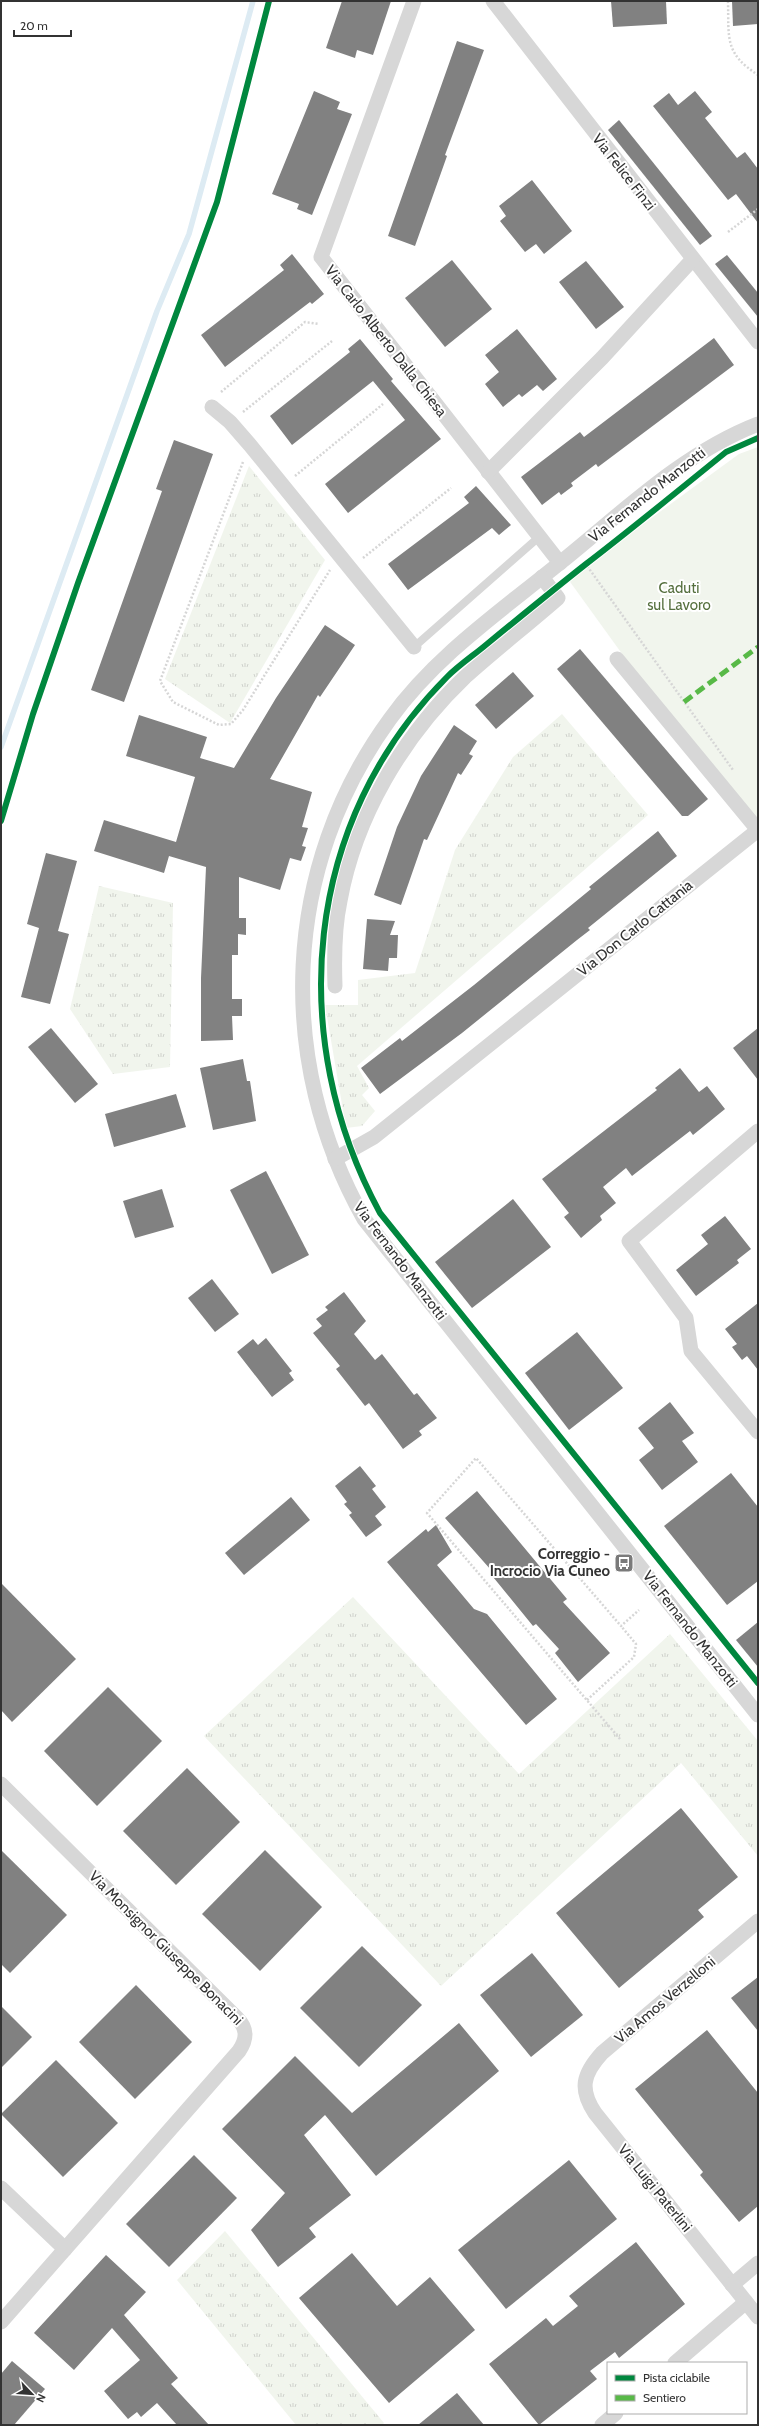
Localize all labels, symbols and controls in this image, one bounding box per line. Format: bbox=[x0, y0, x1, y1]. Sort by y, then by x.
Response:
scale bar bbox=[14, 12, 71, 38]
text: 20 m bbox=[20, 18, 48, 33]
street label: Via Felice Finzi bbox=[588, 130, 660, 214]
street label: Via Carlo Alberto Dalla Chiesa bbox=[321, 262, 451, 421]
street label: Via Fernando Manzotti bbox=[585, 444, 709, 546]
park label: Caduti sul Lavoro bbox=[647, 579, 711, 614]
street label: Via Don Carlo Cattania bbox=[574, 876, 697, 980]
street label: Via Fernando Manzotti bbox=[350, 1198, 450, 1324]
place label: Correggio - Incrocio Via Cuneo bbox=[490, 1545, 610, 1580]
bus stop icon: Correggio - Incrocio Via Cuneo bbox=[613, 1552, 635, 1574]
street label: Via Fernando Manzotti bbox=[639, 1567, 741, 1691]
street label: Via Monsignor Giuseppe Bonacini bbox=[85, 1867, 247, 2029]
street label: Via Amos Verzelloni bbox=[611, 1953, 719, 2047]
street label: Via Luigi Paterlini bbox=[614, 2141, 696, 2235]
legend bbox=[607, 2362, 747, 2414]
text: Pista ciclabile bbox=[643, 2370, 710, 2385]
north arrow bbox=[12, 2374, 52, 2414]
text: Sentiero bbox=[643, 2390, 686, 2405]
text: N bbox=[33, 2392, 49, 2405]

